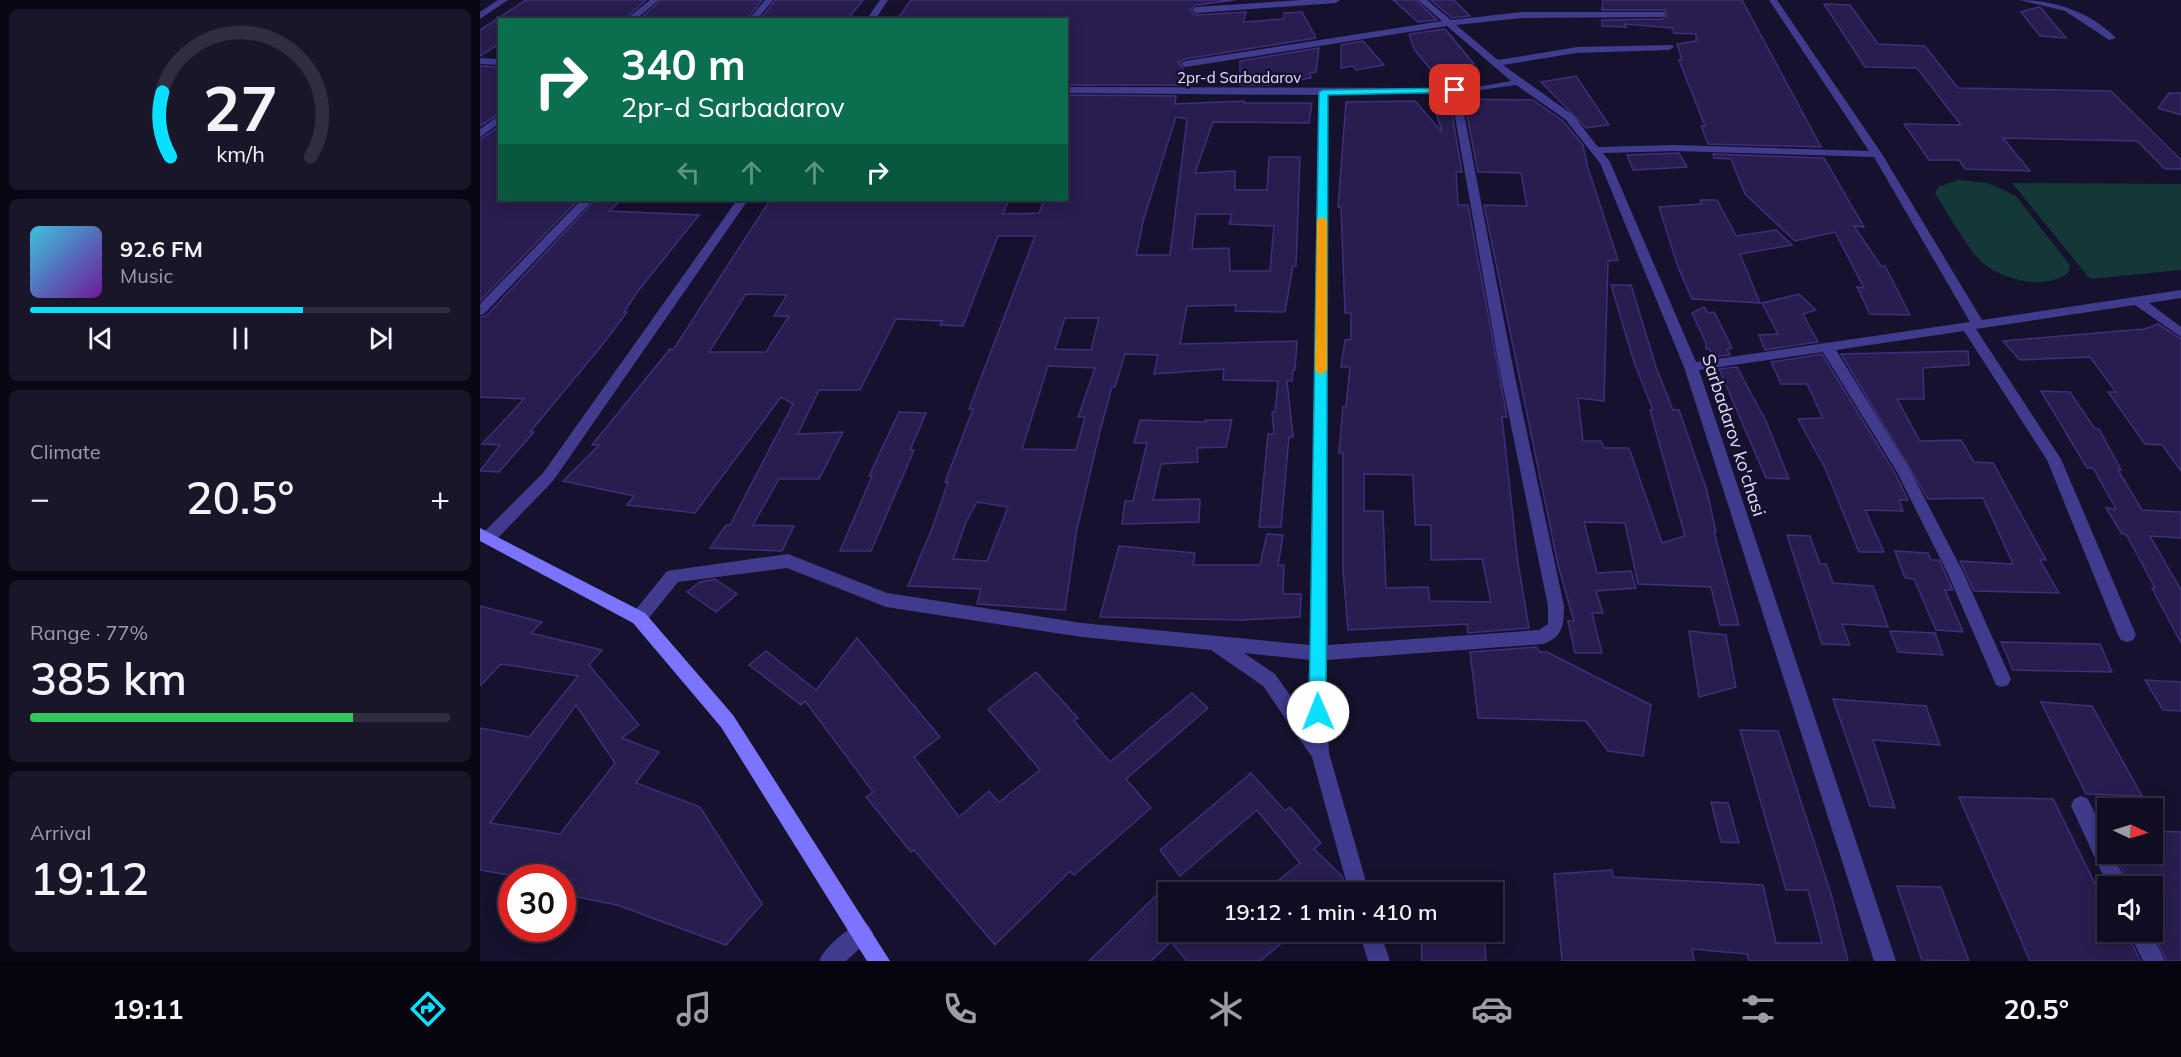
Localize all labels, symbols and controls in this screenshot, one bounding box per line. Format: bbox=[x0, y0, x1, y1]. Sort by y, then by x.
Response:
text: 340 m bbox=[621, 38, 746, 91]
icon: right bbox=[522, 42, 600, 120]
pin bbox=[1429, 64, 1480, 115]
text: 27 bbox=[203, 68, 277, 147]
street label: 2pr-d Sarbadarov bbox=[1177, 68, 1301, 87]
icon: arrive bbox=[1438, 73, 1471, 106]
text: 2pr-d Sarbadarov bbox=[621, 90, 845, 124]
text: km/h bbox=[216, 140, 264, 167]
icon: left bbox=[672, 156, 705, 189]
icon: ahead bbox=[735, 156, 768, 189]
icon: ahead bbox=[798, 156, 831, 189]
icon: right bbox=[861, 156, 894, 189]
text: 92.6 FM bbox=[120, 235, 203, 263]
text: Music bbox=[120, 263, 173, 288]
icon: previous bbox=[84, 322, 117, 355]
icon: pause bbox=[224, 322, 257, 355]
icon: next bbox=[364, 322, 397, 355]
street label: Sarbadarov ko'chasi bbox=[1697, 351, 1771, 519]
text: Climate bbox=[30, 439, 101, 464]
text: 20.5° bbox=[186, 469, 294, 525]
text: − bbox=[30, 477, 50, 518]
text: + bbox=[430, 477, 450, 518]
text: Range · 77% bbox=[30, 620, 148, 645]
text: 385 km bbox=[30, 650, 187, 706]
position arrow bbox=[1286, 680, 1350, 744]
north arrow bbox=[2097, 798, 2163, 864]
map controls bbox=[2097, 798, 2163, 942]
text: Arrival bbox=[30, 820, 91, 845]
text: 19:12 bbox=[30, 850, 149, 906]
speed limit sign: 30 bbox=[498, 864, 576, 942]
button: sound bbox=[2097, 876, 2163, 942]
text: 19:12 · 1 min · 410 m bbox=[1223, 898, 1438, 926]
icon: directions bbox=[407, 988, 449, 1030]
icon: music bbox=[673, 988, 715, 1030]
icon: phone bbox=[939, 988, 981, 1030]
icon: climate bbox=[1205, 988, 1247, 1030]
icon: car bbox=[1471, 988, 1513, 1030]
icon: filters bbox=[1737, 988, 1779, 1030]
text: 19:11 bbox=[112, 992, 183, 1026]
text: 20.5° bbox=[2003, 992, 2069, 1026]

